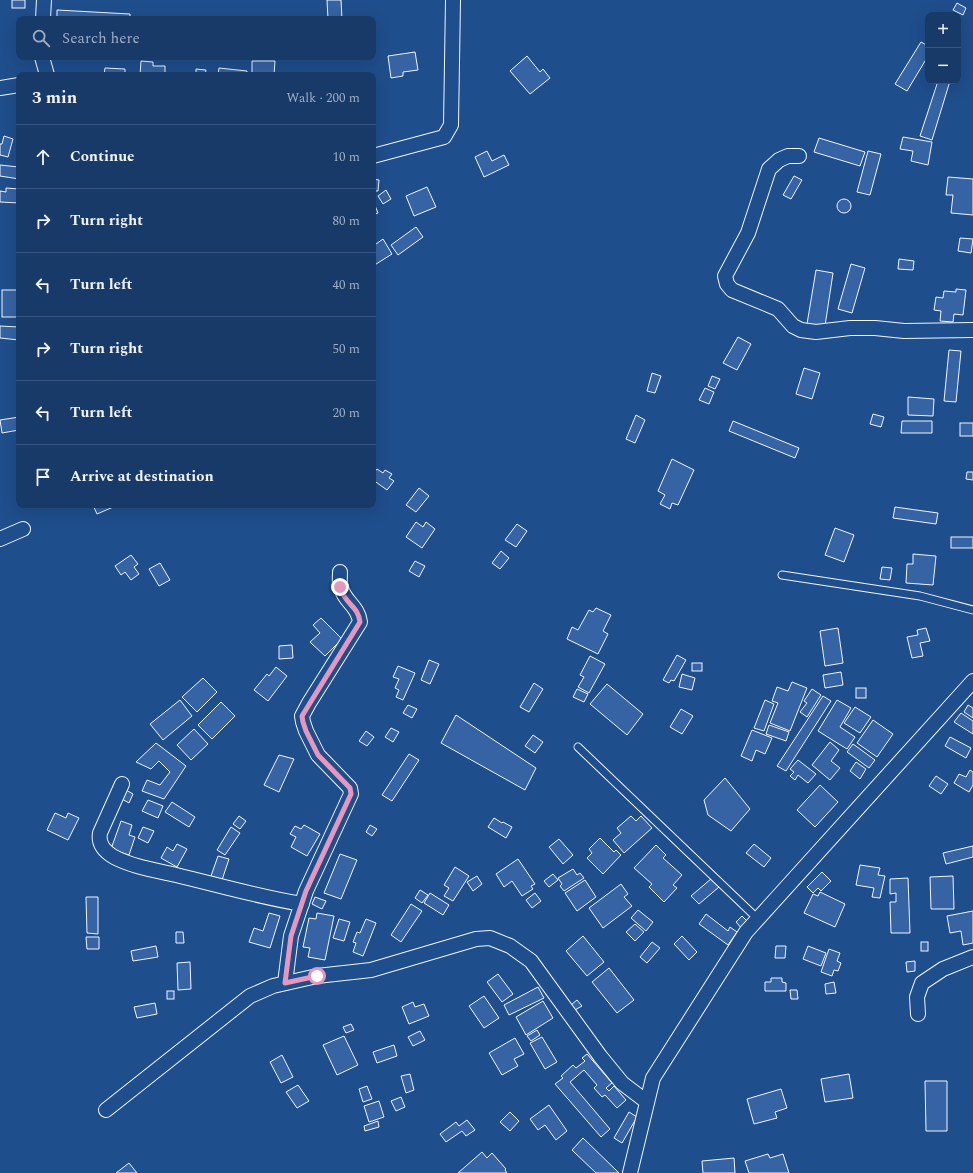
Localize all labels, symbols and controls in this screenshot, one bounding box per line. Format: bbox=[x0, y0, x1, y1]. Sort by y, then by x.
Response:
map controls bbox=[925, 12, 961, 84]
button: + bbox=[925, 12, 961, 48]
search box bbox=[16, 16, 376, 60]
icon: search bbox=[30, 27, 52, 49]
text: Search here bbox=[62, 27, 140, 50]
button: − bbox=[925, 48, 961, 84]
text: 3 min bbox=[32, 85, 77, 111]
text: Walk · 200 m bbox=[286, 88, 360, 108]
text: Continue bbox=[70, 145, 135, 168]
icon: ahead bbox=[32, 146, 54, 168]
text: 10 m bbox=[333, 147, 360, 167]
text: Turn right bbox=[70, 209, 143, 232]
icon: right bbox=[32, 210, 54, 232]
text: 80 m bbox=[333, 211, 360, 231]
text: Turn left bbox=[70, 273, 132, 296]
icon: left bbox=[32, 274, 54, 296]
text: 40 m bbox=[333, 275, 360, 295]
text: Turn right bbox=[70, 337, 143, 360]
icon: right bbox=[32, 338, 54, 360]
text: 50 m bbox=[333, 339, 360, 359]
text: Turn left bbox=[70, 401, 132, 424]
icon: left bbox=[32, 402, 54, 424]
text: 20 m bbox=[333, 403, 360, 423]
text: Arrive at destination bbox=[70, 465, 214, 488]
icon: arrive bbox=[32, 466, 54, 488]
route end bbox=[331, 578, 349, 596]
route start bbox=[308, 967, 326, 985]

